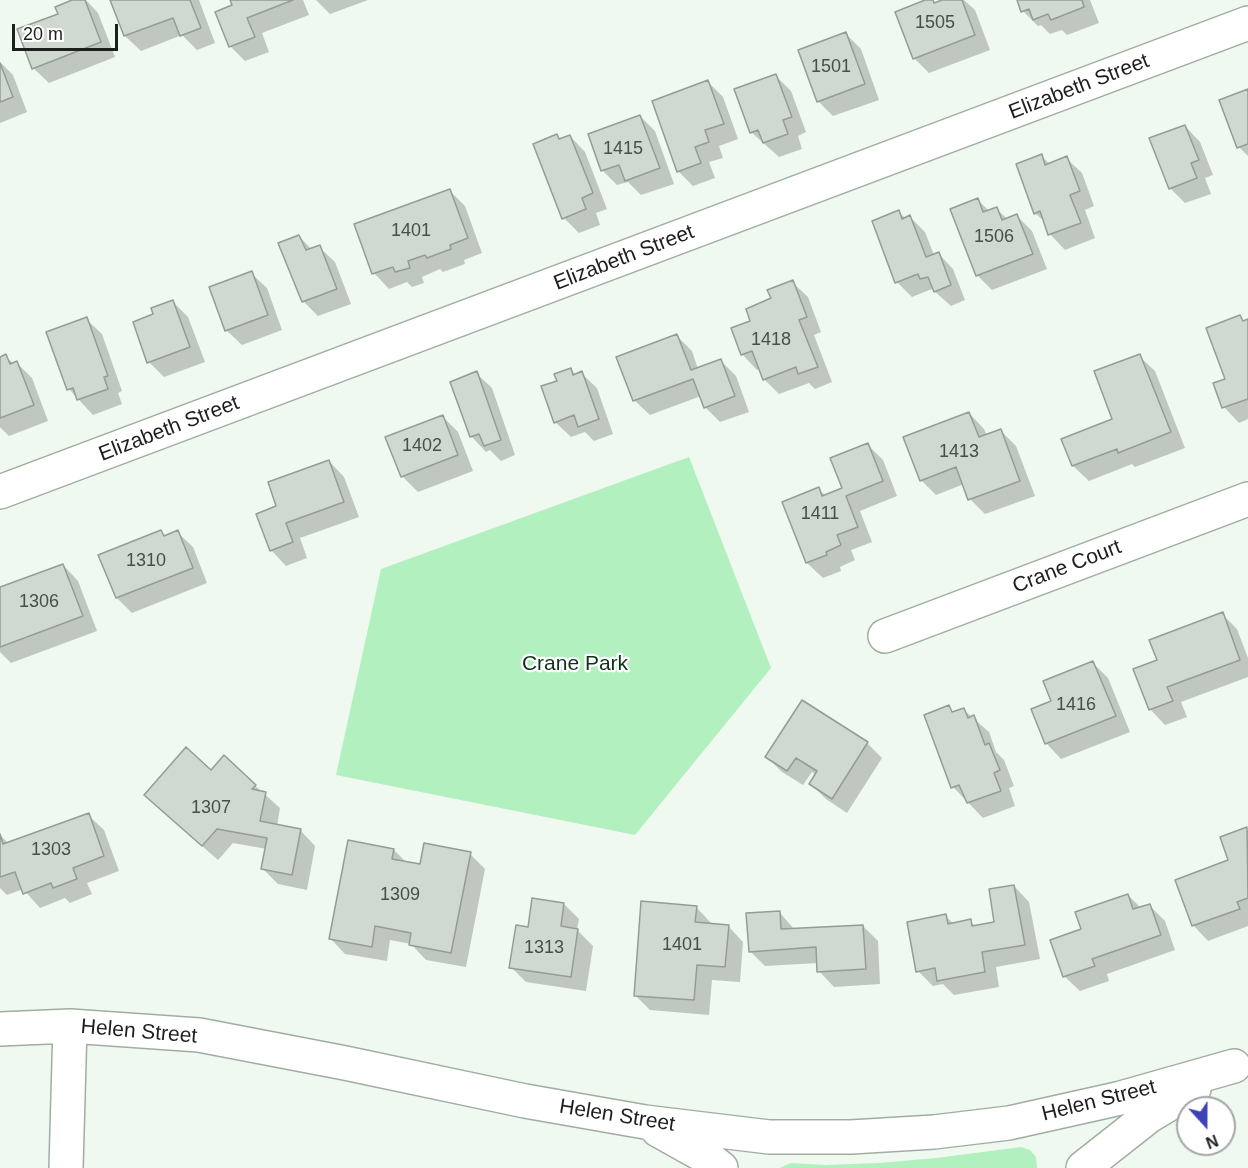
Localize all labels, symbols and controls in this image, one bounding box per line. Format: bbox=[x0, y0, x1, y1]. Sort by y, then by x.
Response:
scale bar bbox=[15, 12, 122, 50]
house number: 1505 bbox=[915, 12, 955, 34]
text: 20 m bbox=[23, 24, 63, 44]
street label: Elizabeth Street bbox=[1005, 49, 1153, 125]
house number: 1501 bbox=[811, 56, 851, 78]
house number: 1415 bbox=[603, 138, 643, 160]
house number: 1401 bbox=[391, 220, 431, 242]
street label: Elizabeth Street bbox=[550, 220, 698, 296]
house number: 1506 bbox=[974, 226, 1014, 248]
house number: 1418 bbox=[751, 329, 791, 351]
street label: Elizabeth Street bbox=[95, 391, 243, 467]
house number: 1402 bbox=[402, 435, 442, 457]
house number: 1413 bbox=[939, 441, 979, 463]
house number: 1411 bbox=[801, 503, 839, 525]
street label: Crane Court bbox=[1009, 535, 1125, 599]
house number: 1310 bbox=[126, 550, 166, 572]
house number: 1306 bbox=[19, 591, 59, 613]
park label: Crane Park bbox=[522, 651, 628, 677]
house number: 1416 bbox=[1056, 694, 1096, 716]
house number: 1307 bbox=[191, 797, 231, 819]
house number: 1303 bbox=[31, 839, 71, 861]
house number: 1309 bbox=[380, 884, 420, 906]
house number: 1401 bbox=[662, 934, 702, 956]
house number: 1313 bbox=[524, 937, 564, 959]
street label: Helen Street bbox=[80, 1014, 198, 1050]
street label: Helen Street bbox=[1039, 1075, 1159, 1127]
street label: Helen Street bbox=[557, 1094, 677, 1138]
north arrow bbox=[1176, 1096, 1236, 1156]
text: N bbox=[1203, 1131, 1220, 1151]

